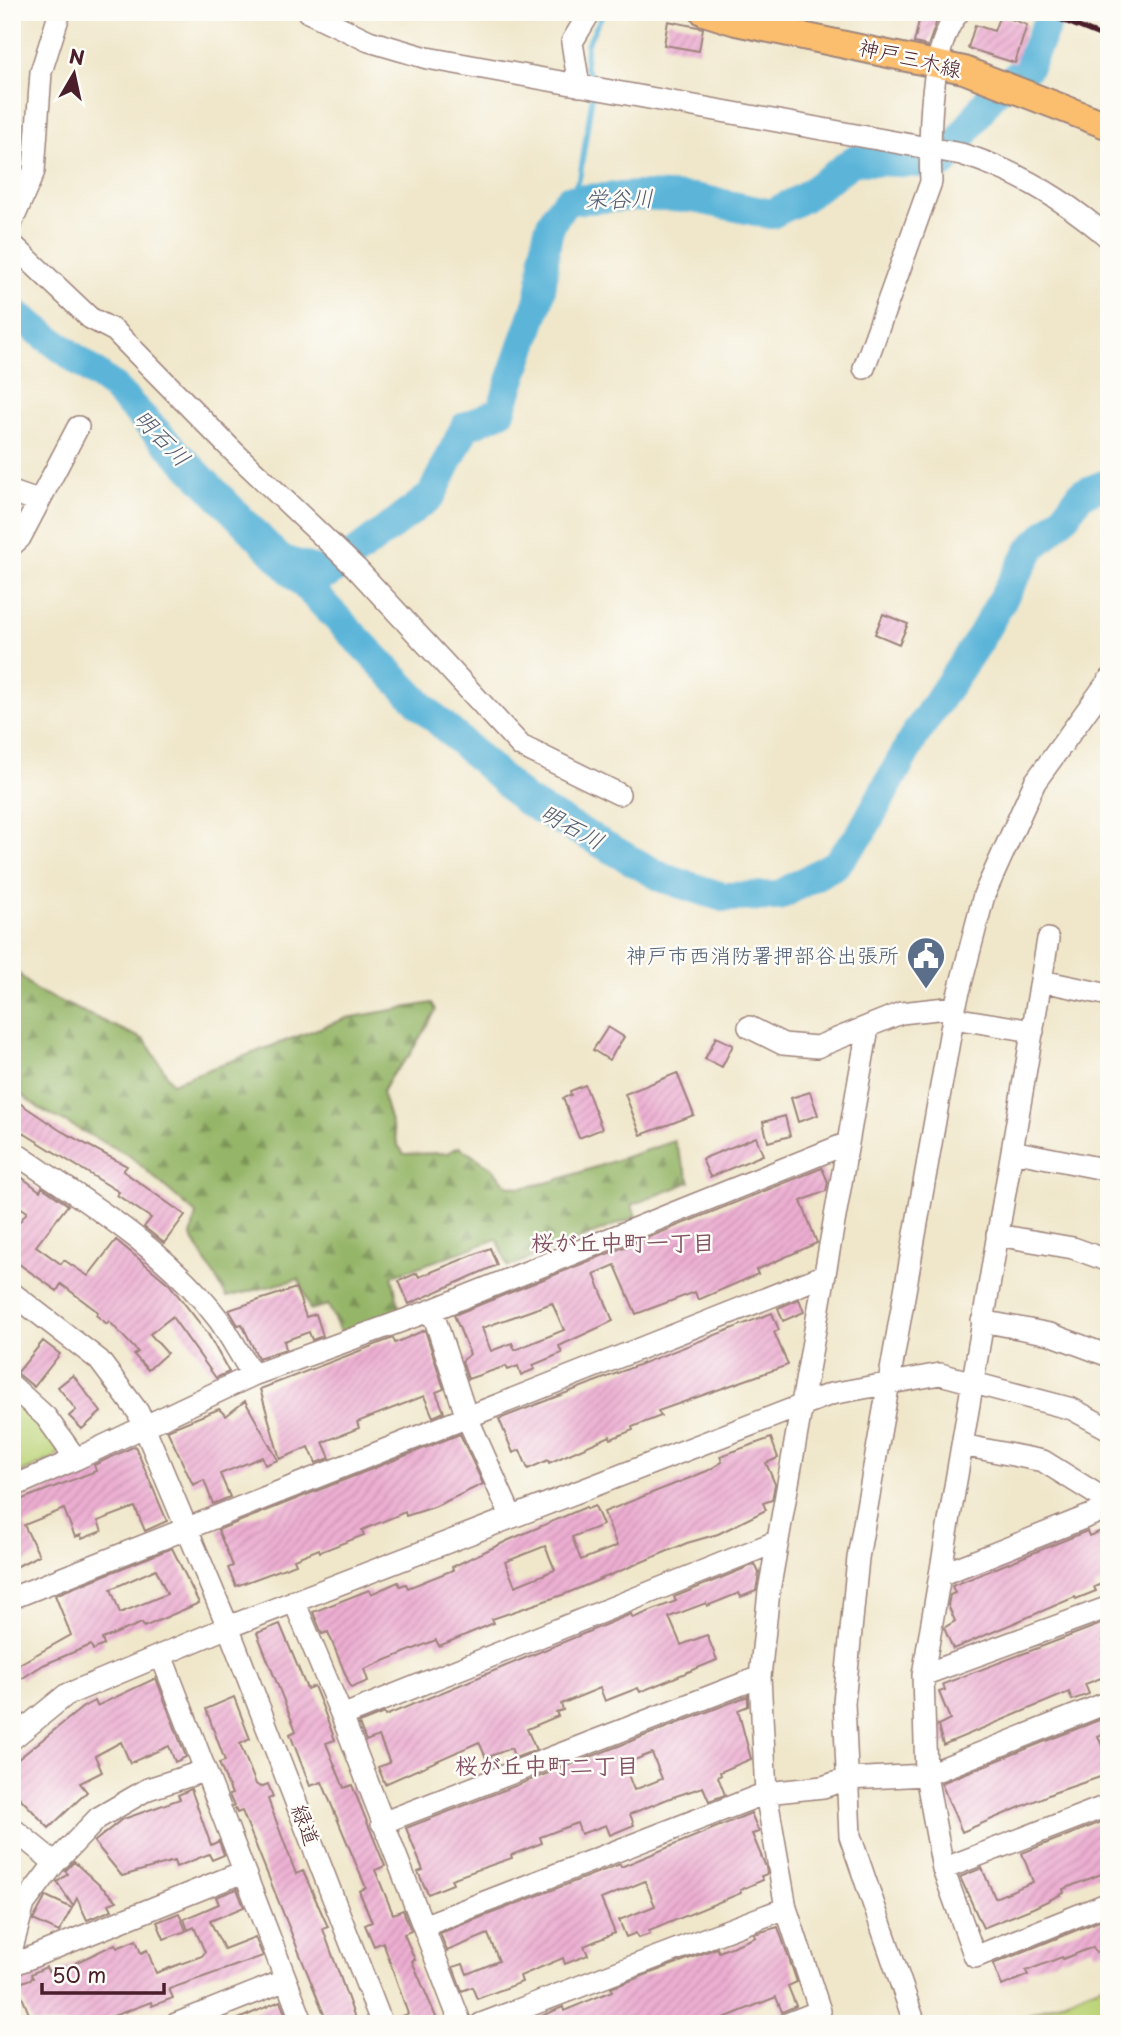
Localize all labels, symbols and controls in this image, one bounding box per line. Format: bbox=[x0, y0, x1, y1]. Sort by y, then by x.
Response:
street label: 神戸三木線 bbox=[856, 30, 965, 84]
north arrow bbox=[38, 38, 108, 108]
text: N bbox=[67, 41, 86, 71]
water label: 栄谷川 bbox=[584, 179, 654, 216]
water label: 明石川 bbox=[127, 400, 200, 474]
water label: 明石川 bbox=[534, 794, 611, 858]
public building icon: 神戸市西消防署押部谷出張所 bbox=[905, 935, 947, 990]
place label: 神戸市西消防署押部谷出張所 bbox=[626, 938, 899, 970]
district label: 桜が丘中町一丁目 bbox=[531, 1224, 715, 1259]
district label: 桜が丘中町二丁目 bbox=[455, 1747, 639, 1782]
street label: 緑道 bbox=[284, 1799, 329, 1850]
scale bar bbox=[42, 1952, 164, 1996]
text: 50 m bbox=[52, 1958, 106, 1990]

